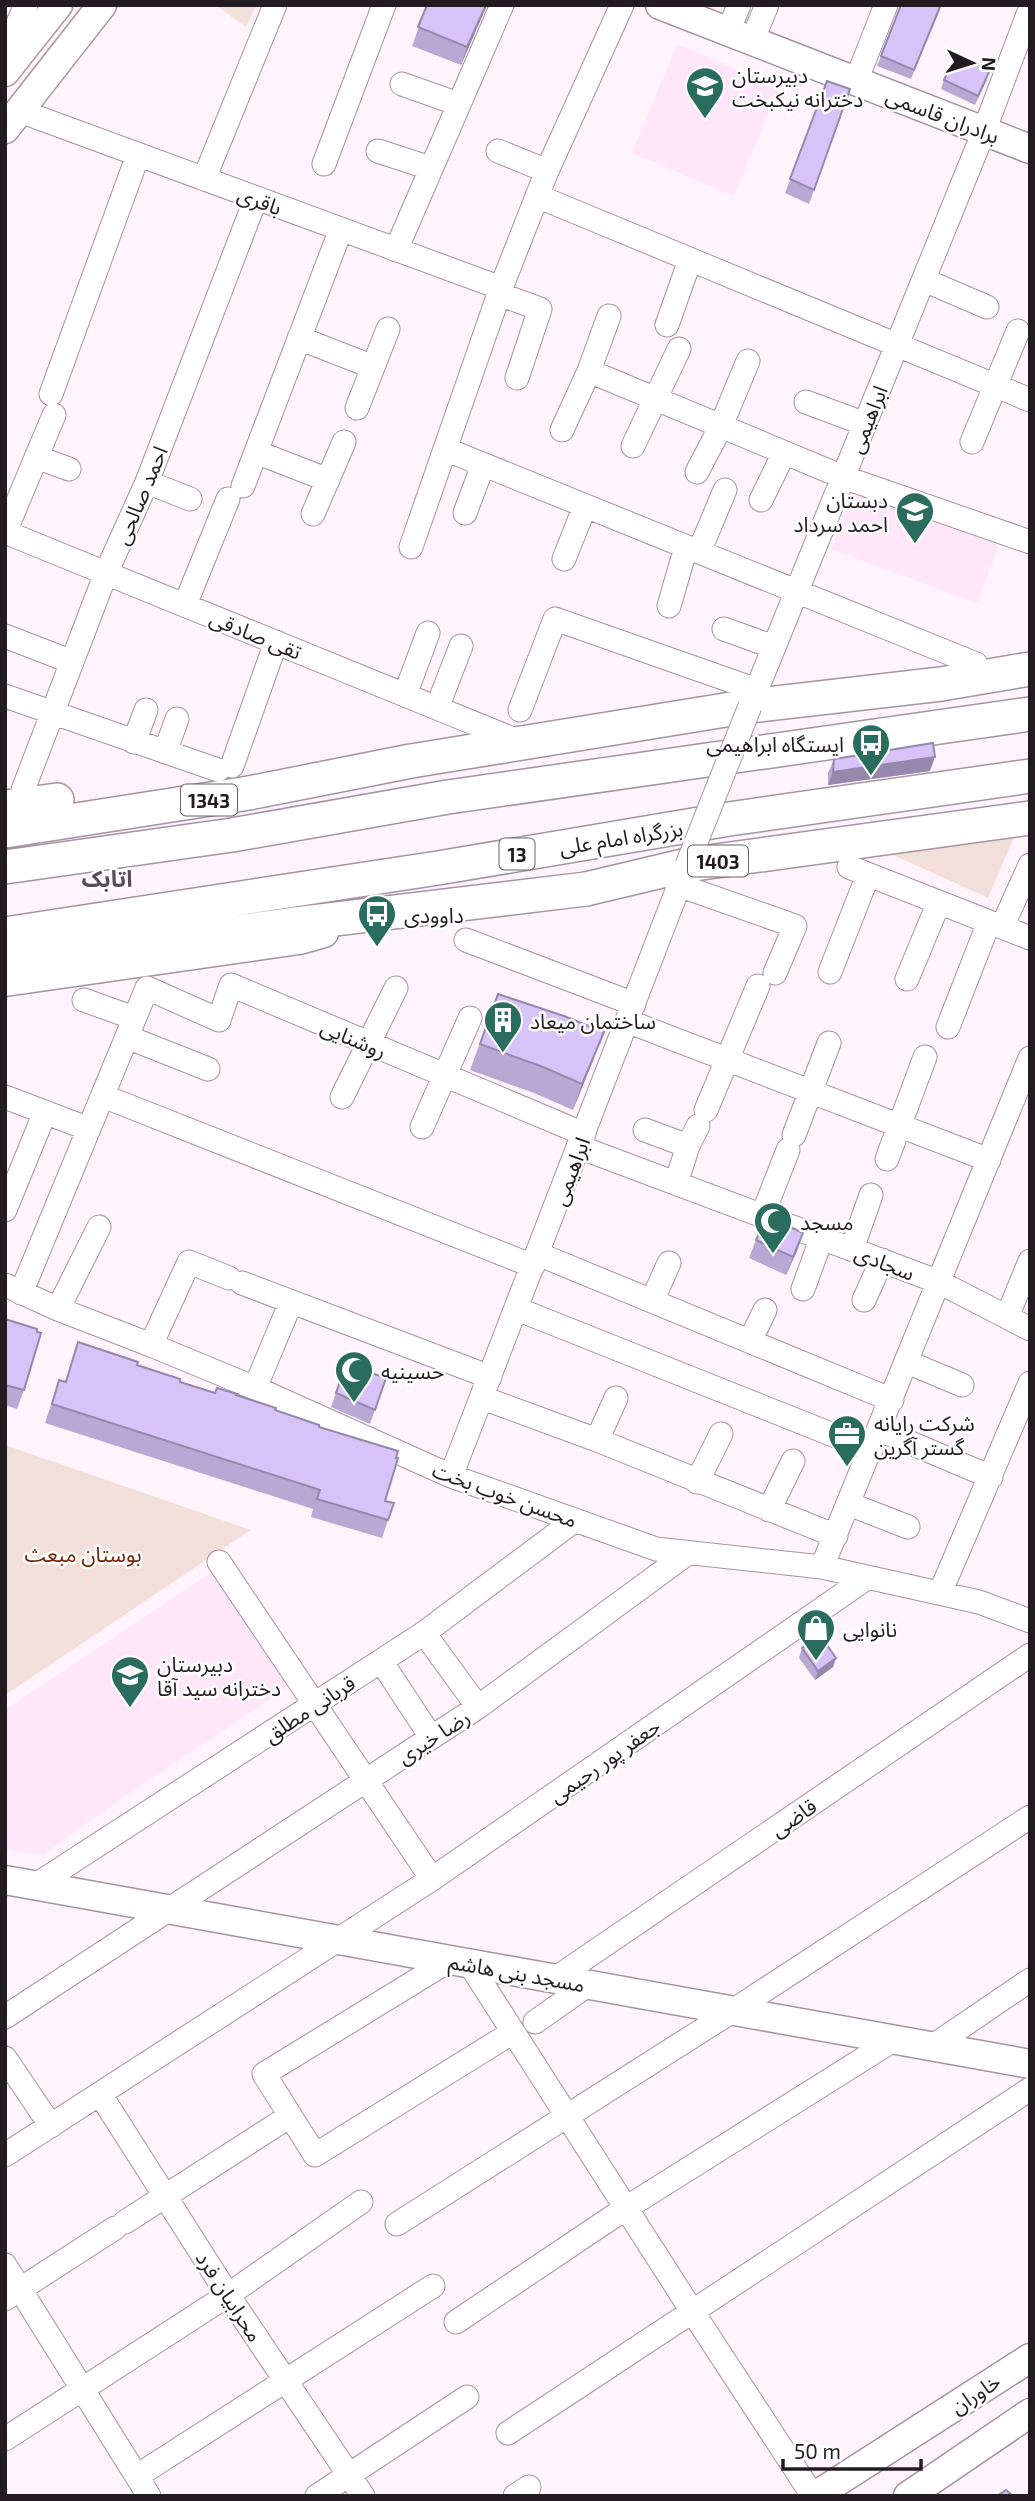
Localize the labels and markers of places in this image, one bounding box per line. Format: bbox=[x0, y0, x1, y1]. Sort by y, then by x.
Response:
place label: دبیرستان دخترانه نیکبخت bbox=[732, 62, 863, 112]
school or university icon: دبیرستان دخترانه نیکبخت bbox=[684, 65, 726, 120]
place label: دبستان احمد سرداد bbox=[793, 487, 888, 537]
school or university icon: دبستان احمد سرداد bbox=[894, 490, 936, 545]
bus stop icon: ایستگاه ابراهیمی bbox=[850, 722, 892, 777]
place label: ایستگاه ابراهیمی bbox=[706, 731, 844, 757]
bus stop icon: داوودی bbox=[356, 893, 398, 948]
place label: داوودی bbox=[404, 902, 464, 928]
building icon: ساختمان میعاد bbox=[482, 999, 524, 1054]
place label: ساختمان میعاد bbox=[530, 1008, 656, 1034]
mosque icon: مسجد bbox=[752, 1200, 794, 1255]
place label: مسجد bbox=[800, 1209, 853, 1234]
mosque icon: حسینیه bbox=[333, 1349, 375, 1404]
place label: حسینیه bbox=[381, 1358, 444, 1383]
place label: شرکت رایانه گستر آگرین bbox=[874, 1410, 975, 1460]
office icon: شرکت رایانه گستر آگرین bbox=[826, 1413, 868, 1468]
shop icon: نانوایی bbox=[795, 1607, 837, 1662]
place label: نانوایی bbox=[843, 1616, 897, 1642]
place label: دبیرستان دخترانه سید آقا bbox=[157, 1651, 281, 1701]
school or university icon: دبیرستان دخترانه سید آقا bbox=[109, 1654, 151, 1709]

